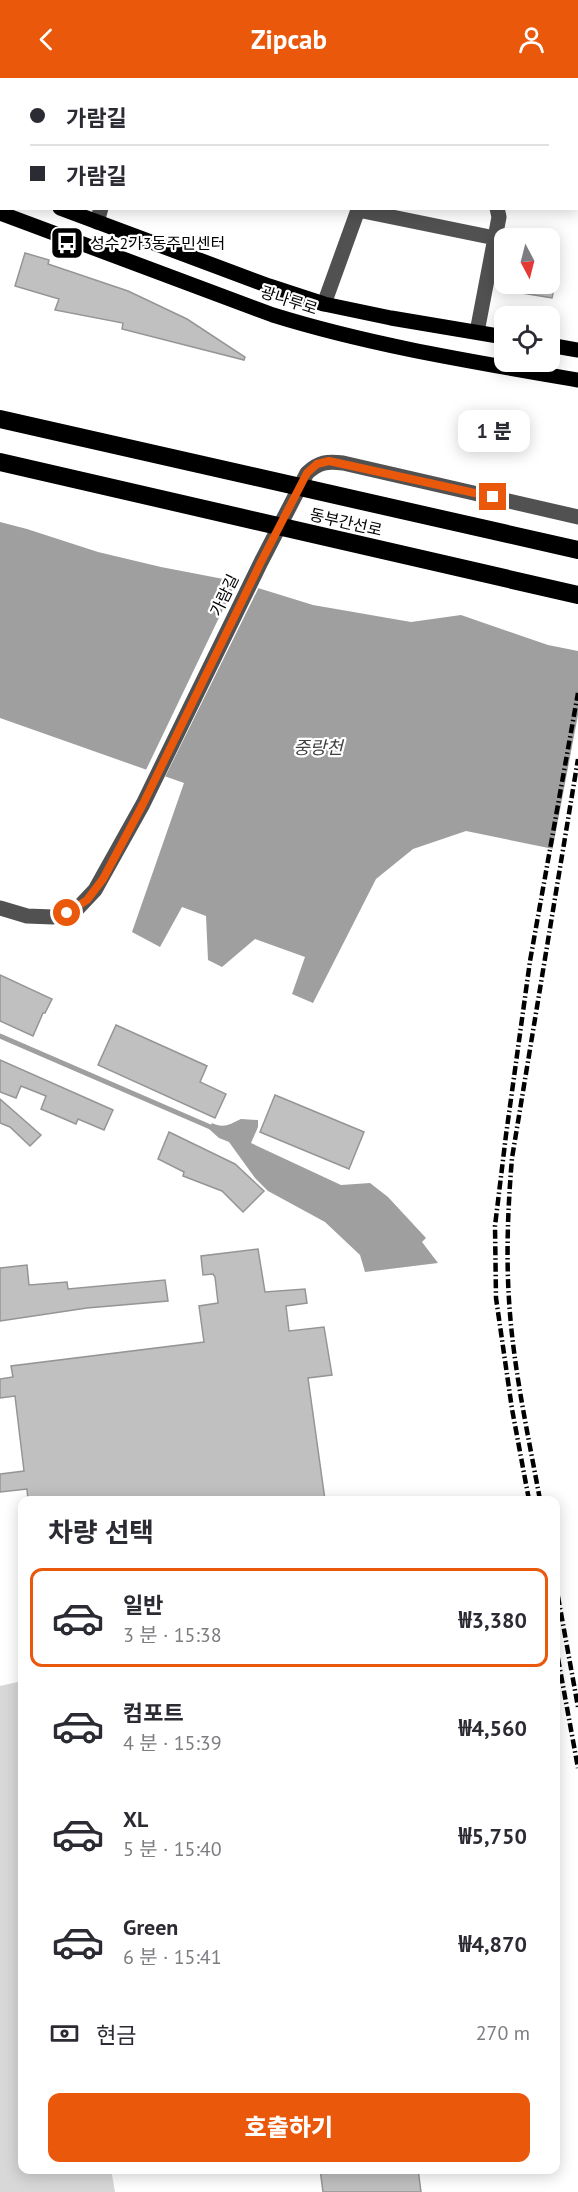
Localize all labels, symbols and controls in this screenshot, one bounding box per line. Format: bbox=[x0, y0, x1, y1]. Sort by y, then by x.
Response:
text: Zipcab bbox=[251, 22, 327, 56]
icon: back bbox=[30, 23, 63, 56]
icon: person bbox=[515, 23, 548, 56]
text: 가람길 bbox=[66, 104, 127, 132]
text: 가람길 bbox=[66, 162, 127, 190]
bus stop icon: 성수2가3동주민센터 bbox=[49, 225, 85, 261]
north arrow bbox=[494, 228, 560, 294]
map controls bbox=[494, 228, 560, 372]
place label: 성수2가3동주민센터 bbox=[90, 233, 225, 253]
street label: 광나루로 bbox=[258, 281, 320, 319]
button: locate bbox=[494, 306, 560, 372]
callout: 1 분 bbox=[457, 410, 529, 452]
text: 1 분 bbox=[477, 418, 511, 444]
route end bbox=[479, 483, 506, 510]
street label: 동부간선로 bbox=[308, 504, 384, 540]
street label: 가람길 bbox=[205, 571, 243, 619]
water label: 중랑천 bbox=[293, 736, 345, 759]
route start bbox=[53, 899, 80, 926]
text: 차량 선택 bbox=[48, 1515, 154, 1549]
icon: car bbox=[51, 1591, 105, 1645]
text: 일반 bbox=[123, 1591, 163, 1619]
text: ₩3,380 bbox=[458, 1606, 527, 1634]
text: 3 분 · 15:38 bbox=[123, 1622, 222, 1648]
icon: car bbox=[51, 1699, 105, 1753]
text: 컴포트 bbox=[123, 1699, 184, 1727]
text: ₩4,560 bbox=[458, 1714, 527, 1742]
text: 4 분 · 15:39 bbox=[123, 1730, 222, 1756]
text: XL bbox=[123, 1805, 148, 1833]
icon: car bbox=[51, 1807, 105, 1861]
text: ₩5,750 bbox=[458, 1822, 527, 1850]
text: 5 분 · 15:40 bbox=[123, 1836, 222, 1862]
text: Green bbox=[123, 1913, 178, 1941]
icon: car bbox=[51, 1915, 105, 1969]
text: ₩4,870 bbox=[458, 1930, 527, 1958]
text: 6 분 · 15:41 bbox=[123, 1944, 222, 1970]
icon: cash bbox=[48, 2017, 81, 2050]
text: 270 m bbox=[476, 2020, 530, 2046]
text: 현금 bbox=[96, 2021, 136, 2049]
button: 호출하기 bbox=[48, 2093, 530, 2162]

